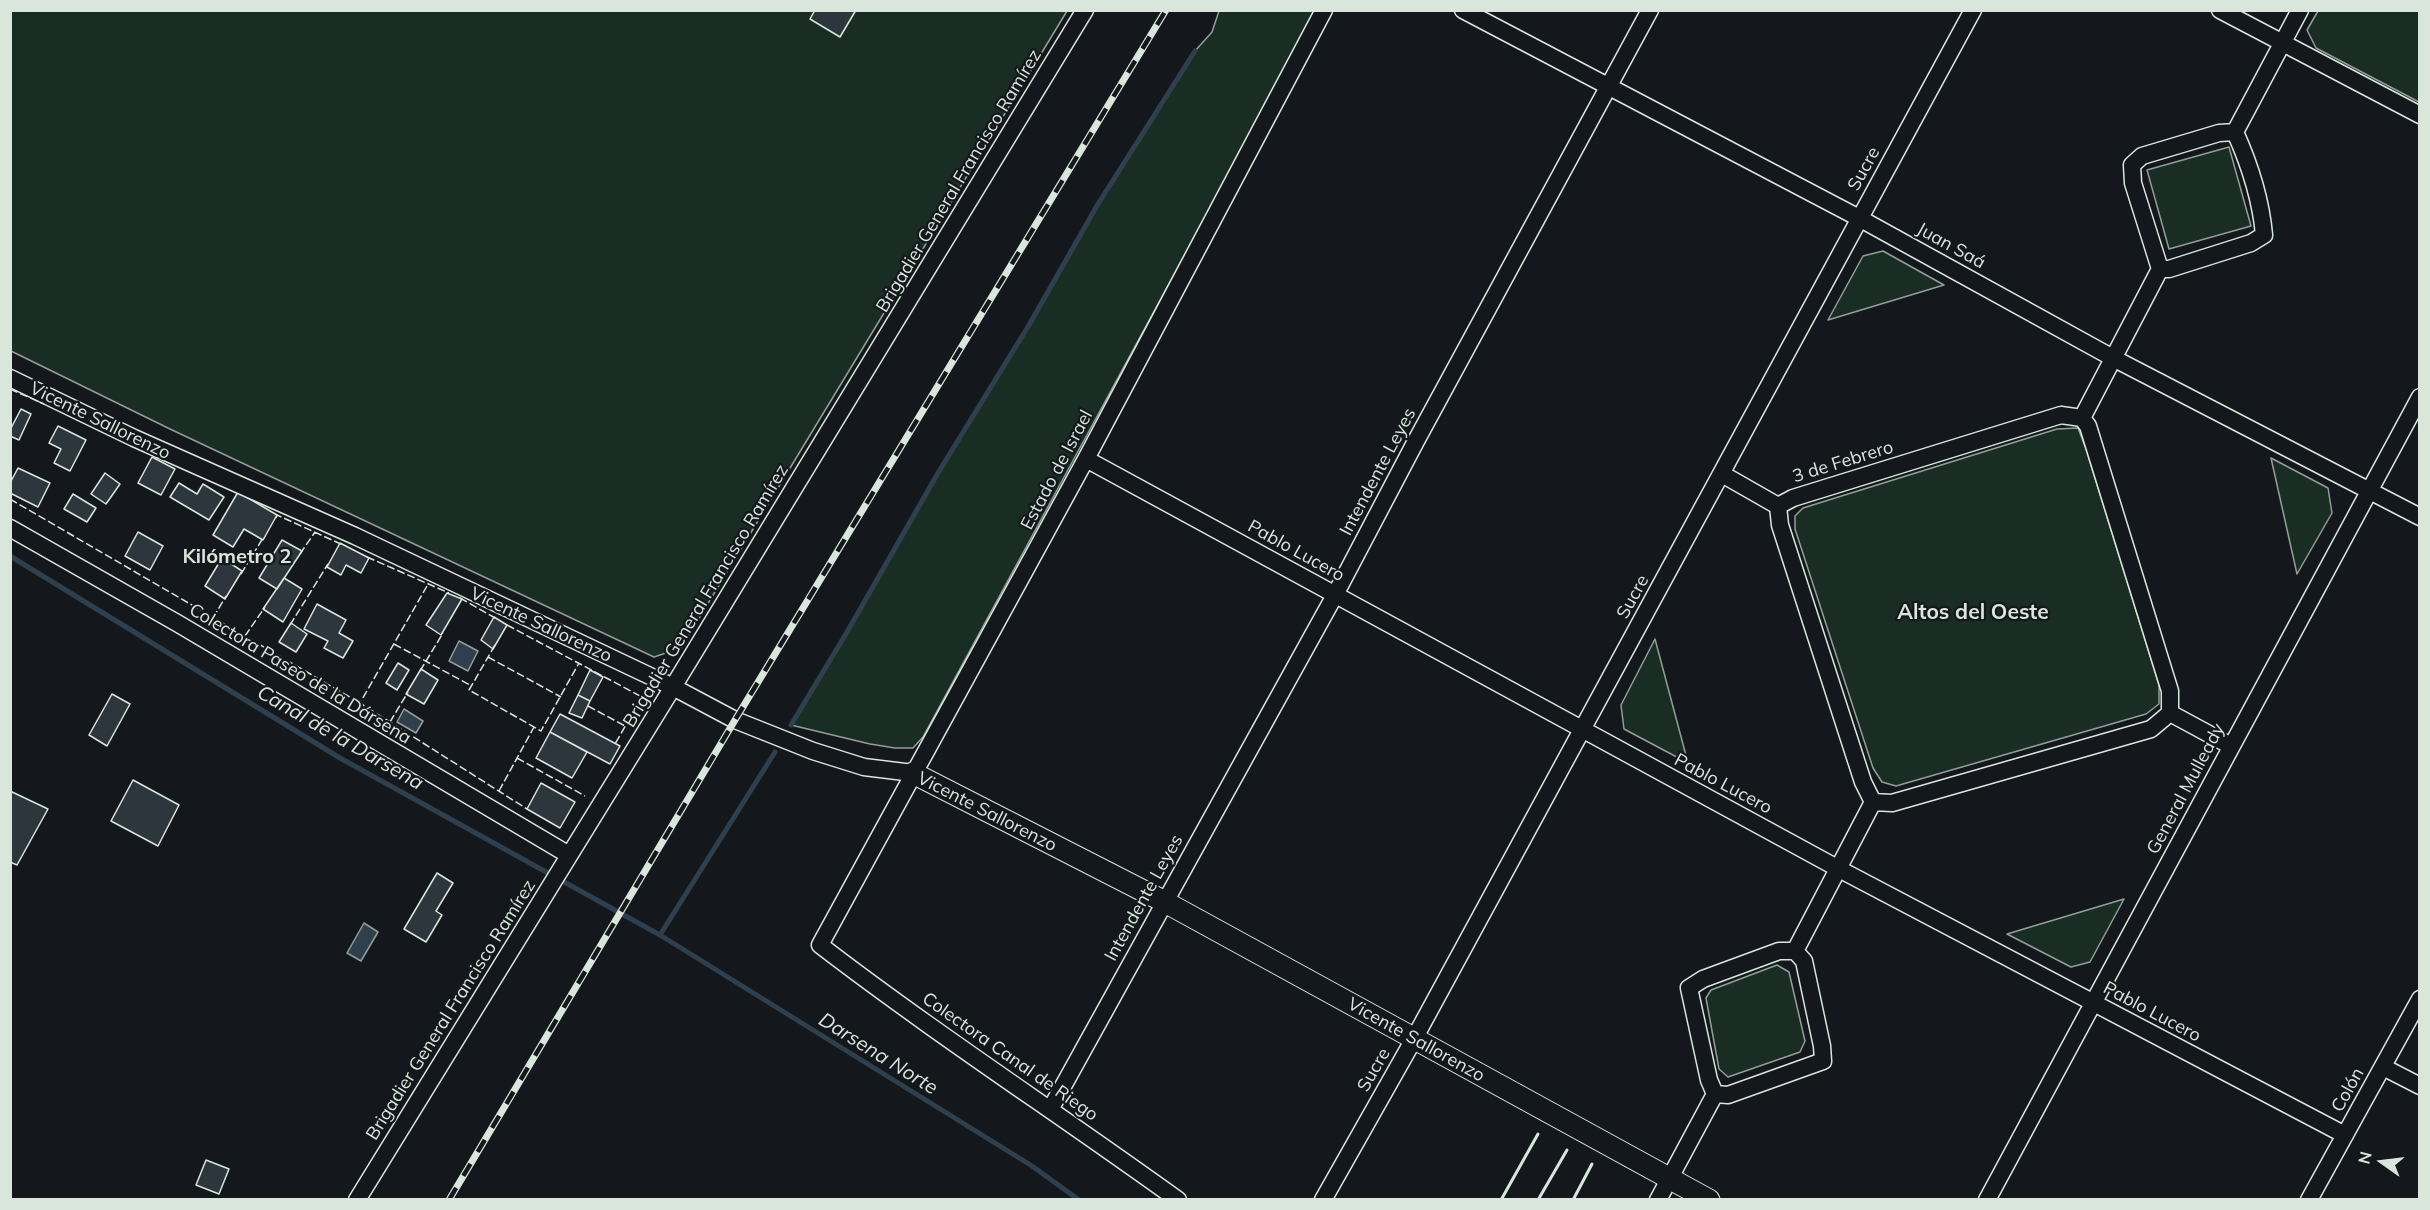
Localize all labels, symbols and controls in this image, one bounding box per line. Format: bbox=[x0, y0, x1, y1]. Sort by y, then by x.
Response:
street label: Brigadier General Francisco Ramírez bbox=[872, 46, 1046, 316]
street label: Sucre bbox=[1843, 143, 1885, 195]
street label: Juan Saá bbox=[1913, 218, 1989, 274]
street label: Vicente Sallorenzo bbox=[26, 378, 174, 464]
street label: Intendente Leyes bbox=[1335, 405, 1421, 539]
street label: Estado de Israel bbox=[1016, 406, 1098, 534]
street label: 3 de Febrero bbox=[1790, 436, 1896, 488]
street label: Brigadier General Francisco Ramírez bbox=[619, 461, 793, 731]
street label: Pablo Lucero bbox=[1244, 516, 1348, 586]
district label: Kilómetro 2 bbox=[182, 545, 292, 569]
street label: Sucre bbox=[1612, 571, 1654, 623]
street label: Vicente Sallorenzo bbox=[467, 583, 615, 667]
street label: Colectora Paseo de la Dársena bbox=[185, 599, 415, 749]
district label: Altos del Oeste bbox=[1897, 600, 2049, 626]
water label: Canal de la Darsena bbox=[253, 681, 427, 795]
street label: General Mulleady bbox=[2142, 720, 2230, 858]
street label: Pablo Lucero bbox=[1671, 749, 1775, 819]
street label: Vicente Sallorenzo bbox=[914, 767, 1060, 857]
street label: Intendente Leyes bbox=[1100, 831, 1188, 965]
street label: Brigadier General Francisco Ramírez bbox=[362, 876, 540, 1144]
street label: Pablo Lucero bbox=[2100, 977, 2204, 1047]
street label: Colectora Canal de Riego bbox=[918, 988, 1102, 1126]
street label: Vicente Sallorenzo bbox=[1344, 993, 1488, 1087]
water label: Darsena Norte bbox=[814, 1008, 942, 1100]
street label: Sucre bbox=[1353, 1044, 1395, 1096]
street label: Colón bbox=[2327, 1064, 2369, 1116]
north arrow bbox=[2352, 1132, 2412, 1192]
text: N bbox=[2353, 1149, 2376, 1166]

